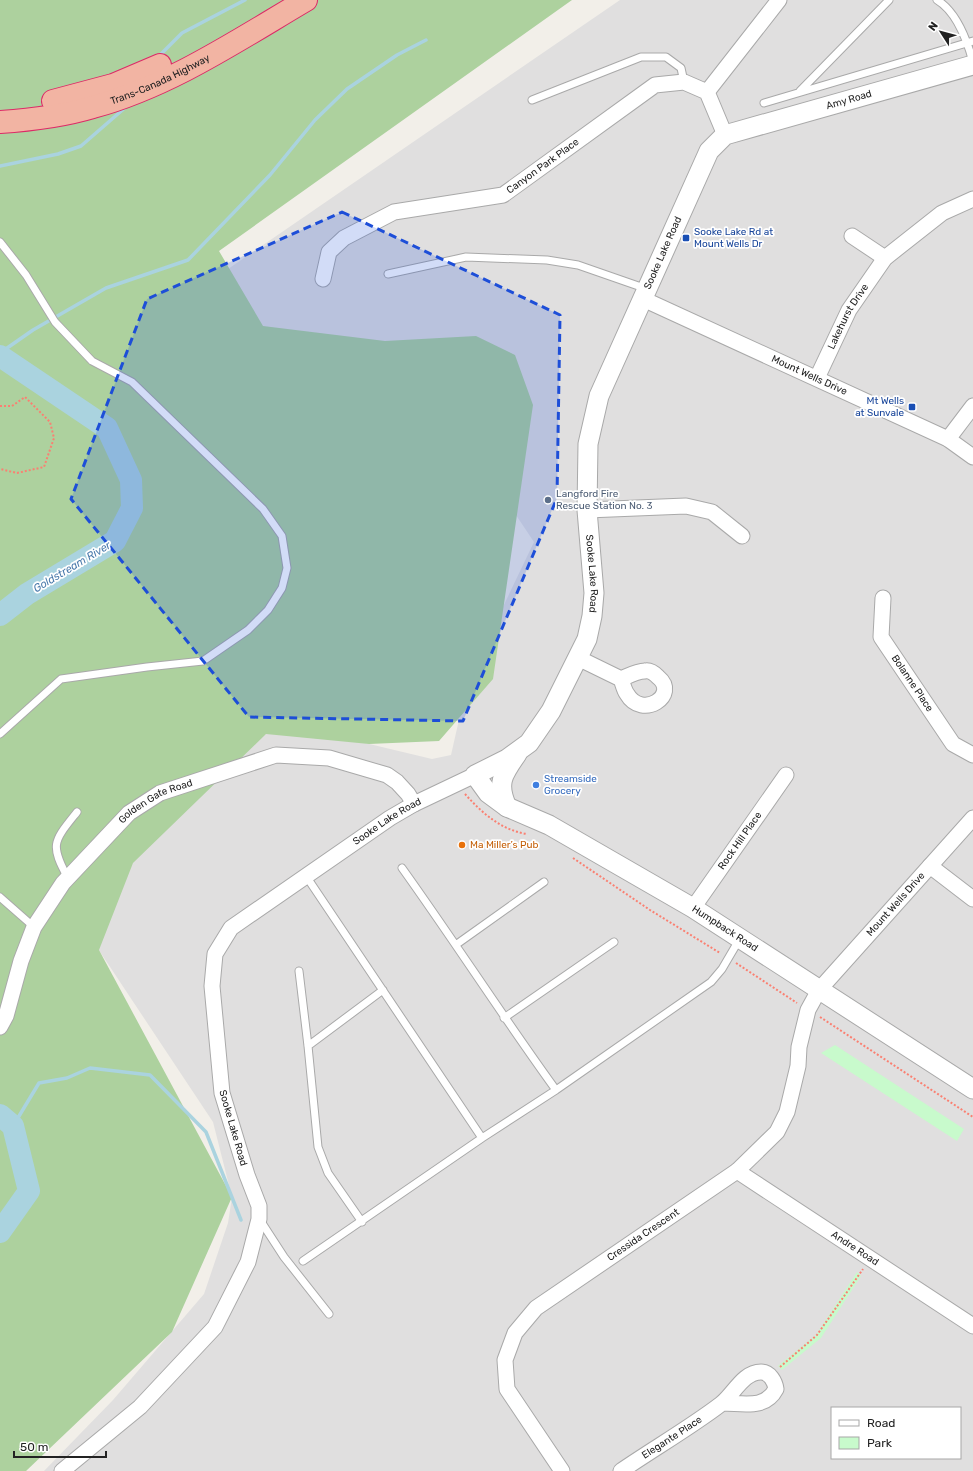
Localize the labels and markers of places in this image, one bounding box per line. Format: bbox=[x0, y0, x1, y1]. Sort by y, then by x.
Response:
place label: Sooke Lake Rd at Mount Wells Dr bbox=[694, 226, 773, 250]
marker: Sooke Lake Rd at Mount Wells Dr bbox=[681, 233, 691, 243]
place label: Mt Wells at Sunvale bbox=[855, 395, 904, 419]
marker: Mt Wells at Sunvale bbox=[907, 402, 917, 412]
place label: Langford Fire Rescue Station No. 3 bbox=[556, 488, 653, 512]
marker: Langford Fire Rescue Station No. 3 bbox=[543, 495, 553, 505]
place label: Streamside Grocery bbox=[544, 773, 597, 797]
marker: Streamside Grocery bbox=[531, 780, 541, 790]
place label: Ma Miller’s Pub bbox=[470, 839, 538, 851]
marker: Ma Miller’s Pub bbox=[457, 840, 467, 850]

